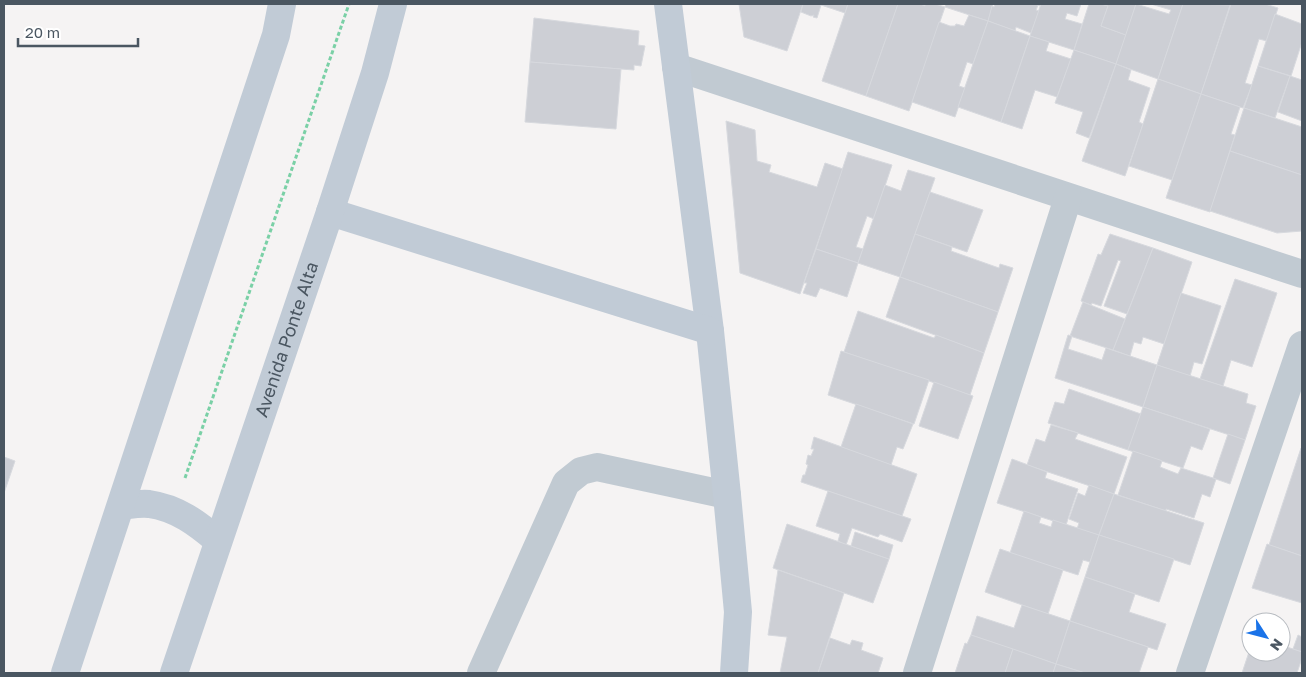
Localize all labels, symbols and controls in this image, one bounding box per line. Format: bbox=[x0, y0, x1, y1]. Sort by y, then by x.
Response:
scale bar bbox=[18, 15, 138, 47]
text: 20 m bbox=[25, 23, 60, 41]
street label: Avenida Ponte Alta bbox=[249, 259, 322, 420]
north arrow bbox=[1241, 612, 1291, 662]
text: N bbox=[1267, 636, 1287, 654]

